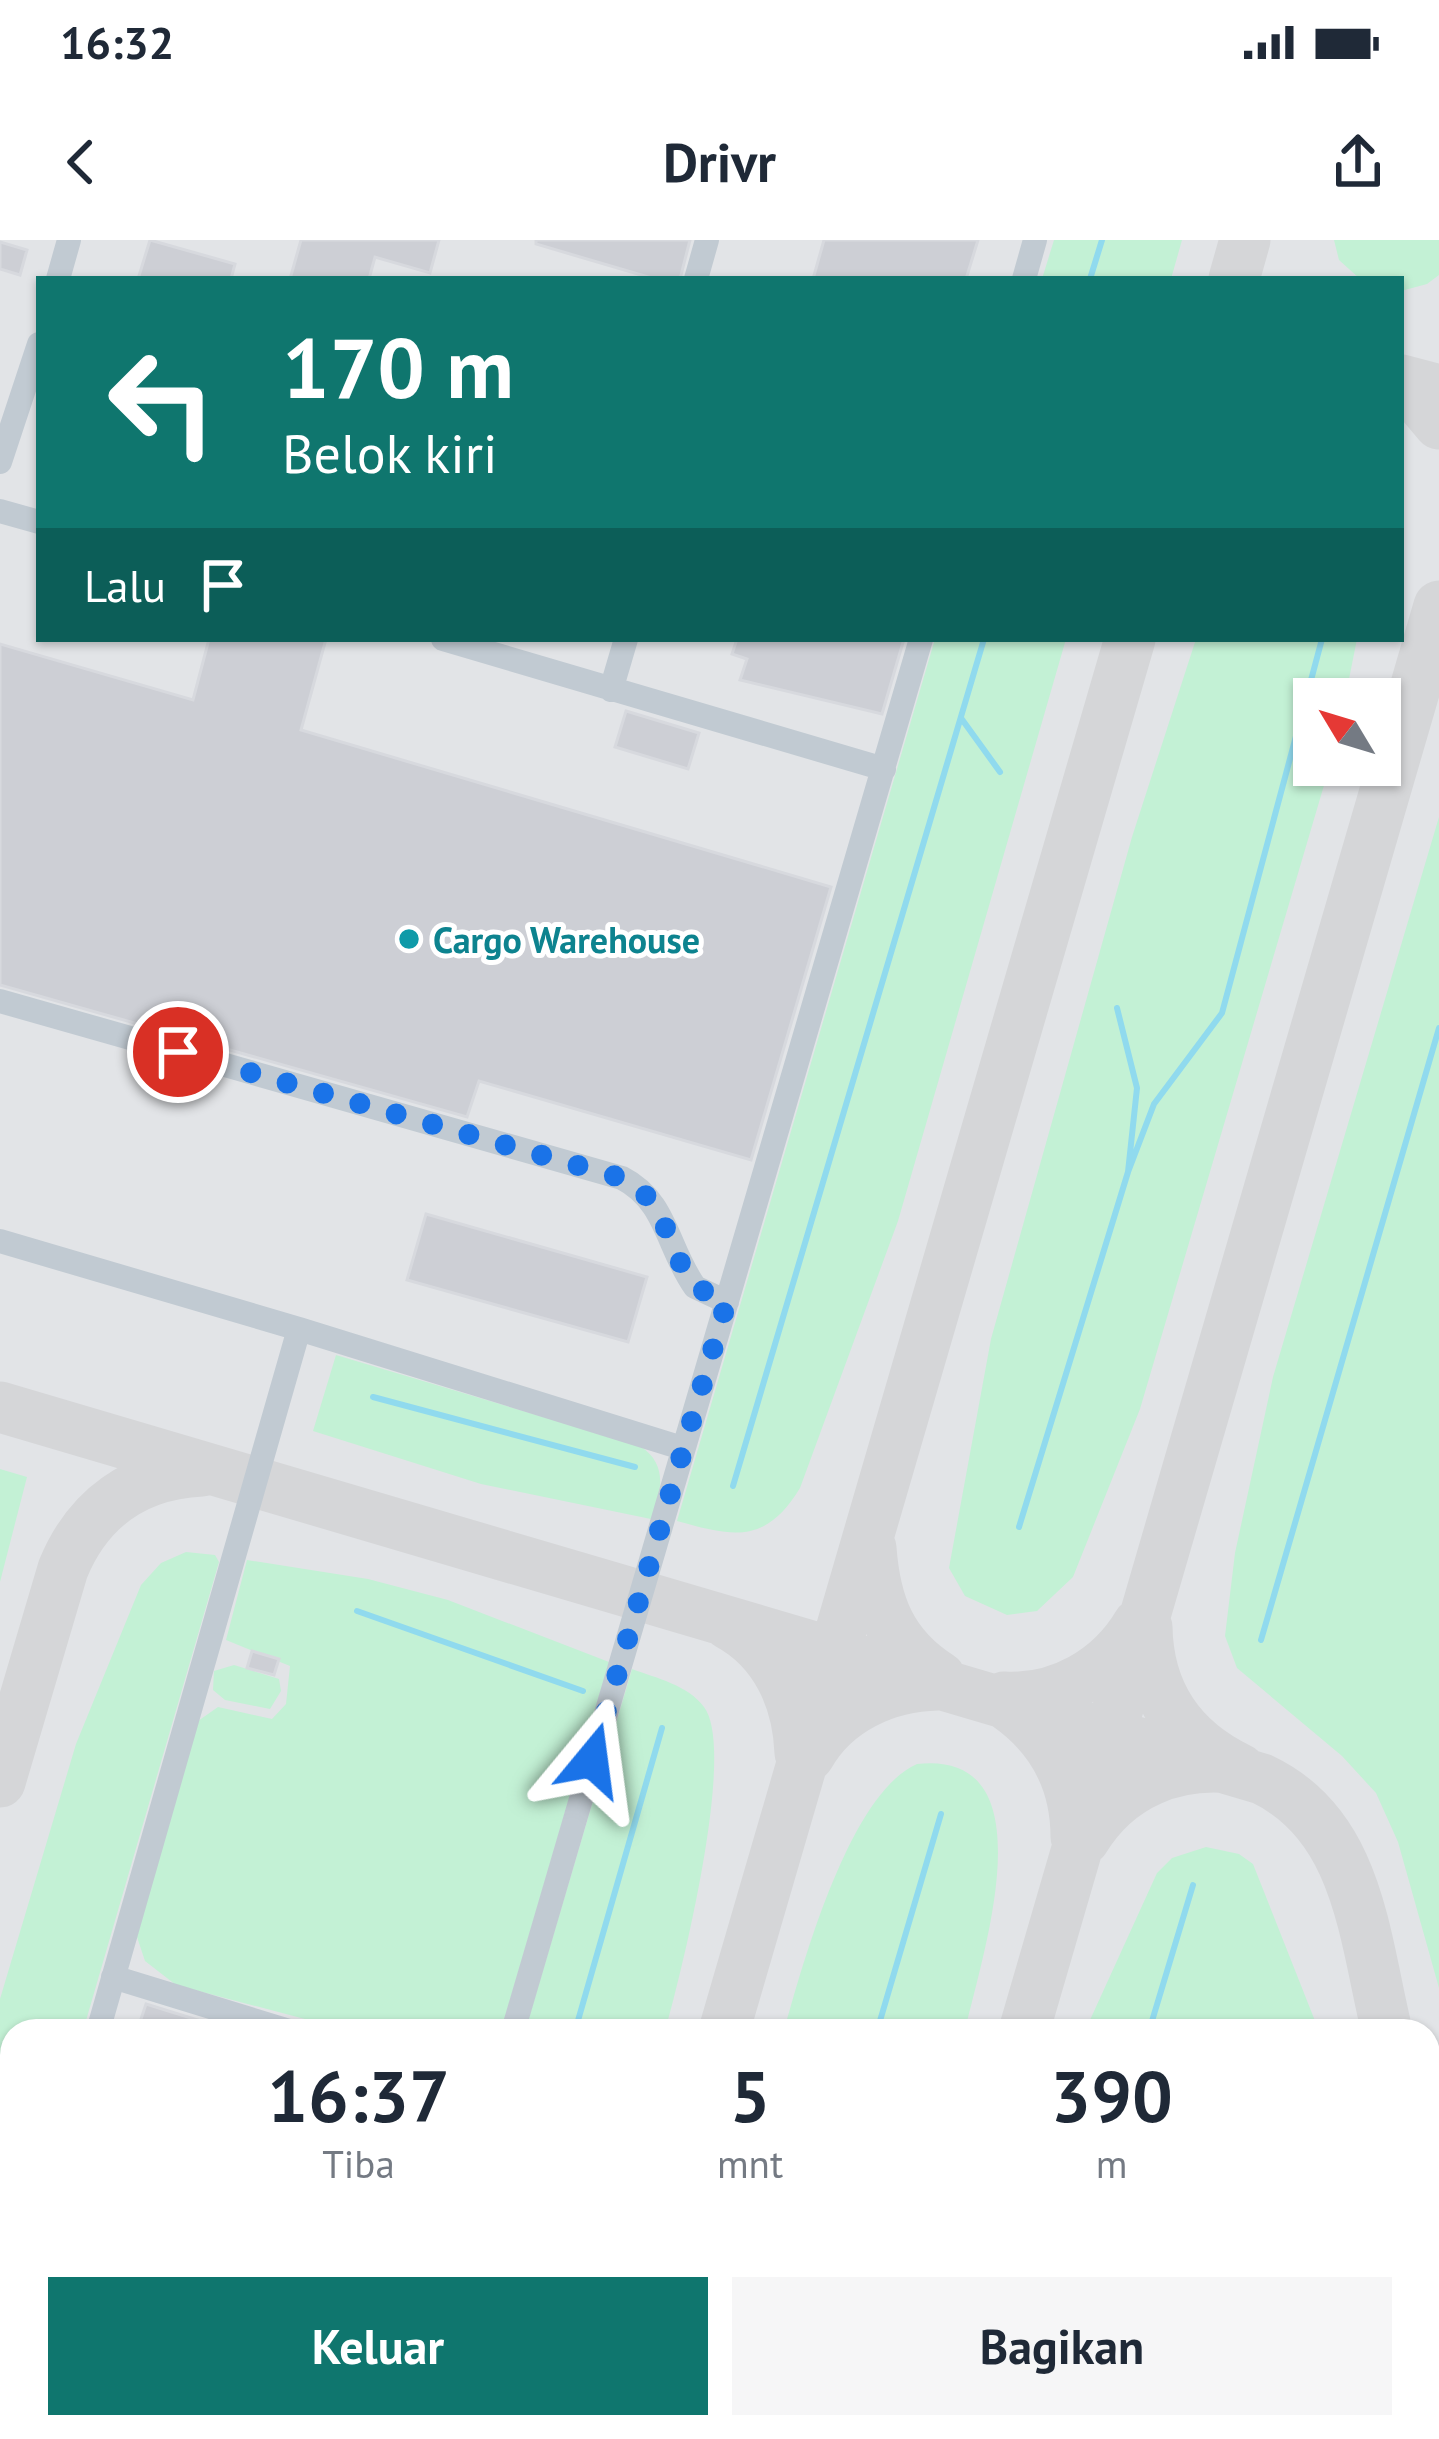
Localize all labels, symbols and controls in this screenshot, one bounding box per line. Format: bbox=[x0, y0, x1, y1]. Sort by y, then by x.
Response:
text: 16:32 bbox=[60, 13, 174, 71]
text: Drivr bbox=[663, 127, 776, 197]
icon: back bbox=[48, 129, 114, 195]
icon: share bbox=[1325, 129, 1391, 195]
text: 170 m bbox=[282, 312, 514, 421]
icon: left bbox=[84, 324, 240, 480]
text: Belok kiri bbox=[282, 418, 498, 488]
icon: arrive bbox=[190, 552, 256, 618]
text: Lalu bbox=[84, 556, 166, 614]
north arrow bbox=[1293, 678, 1401, 786]
map controls bbox=[1293, 678, 1401, 786]
place label: Cargo Warehouse bbox=[433, 916, 700, 963]
marker: Cargo Warehouse bbox=[396, 926, 422, 952]
pin bbox=[127, 1001, 229, 1103]
icon: arrive bbox=[145, 1019, 211, 1085]
position arrow bbox=[529, 1697, 655, 1823]
text: 16:37 bbox=[267, 2049, 450, 2142]
text: 5 bbox=[730, 2049, 770, 2142]
text: 390 bbox=[1050, 2049, 1173, 2142]
text: Tiba bbox=[322, 2138, 395, 2189]
text: mnt bbox=[717, 2138, 783, 2189]
text: m bbox=[1096, 2138, 1127, 2189]
button: Keluar bbox=[48, 2277, 708, 2415]
button: Bagikan bbox=[732, 2277, 1392, 2415]

